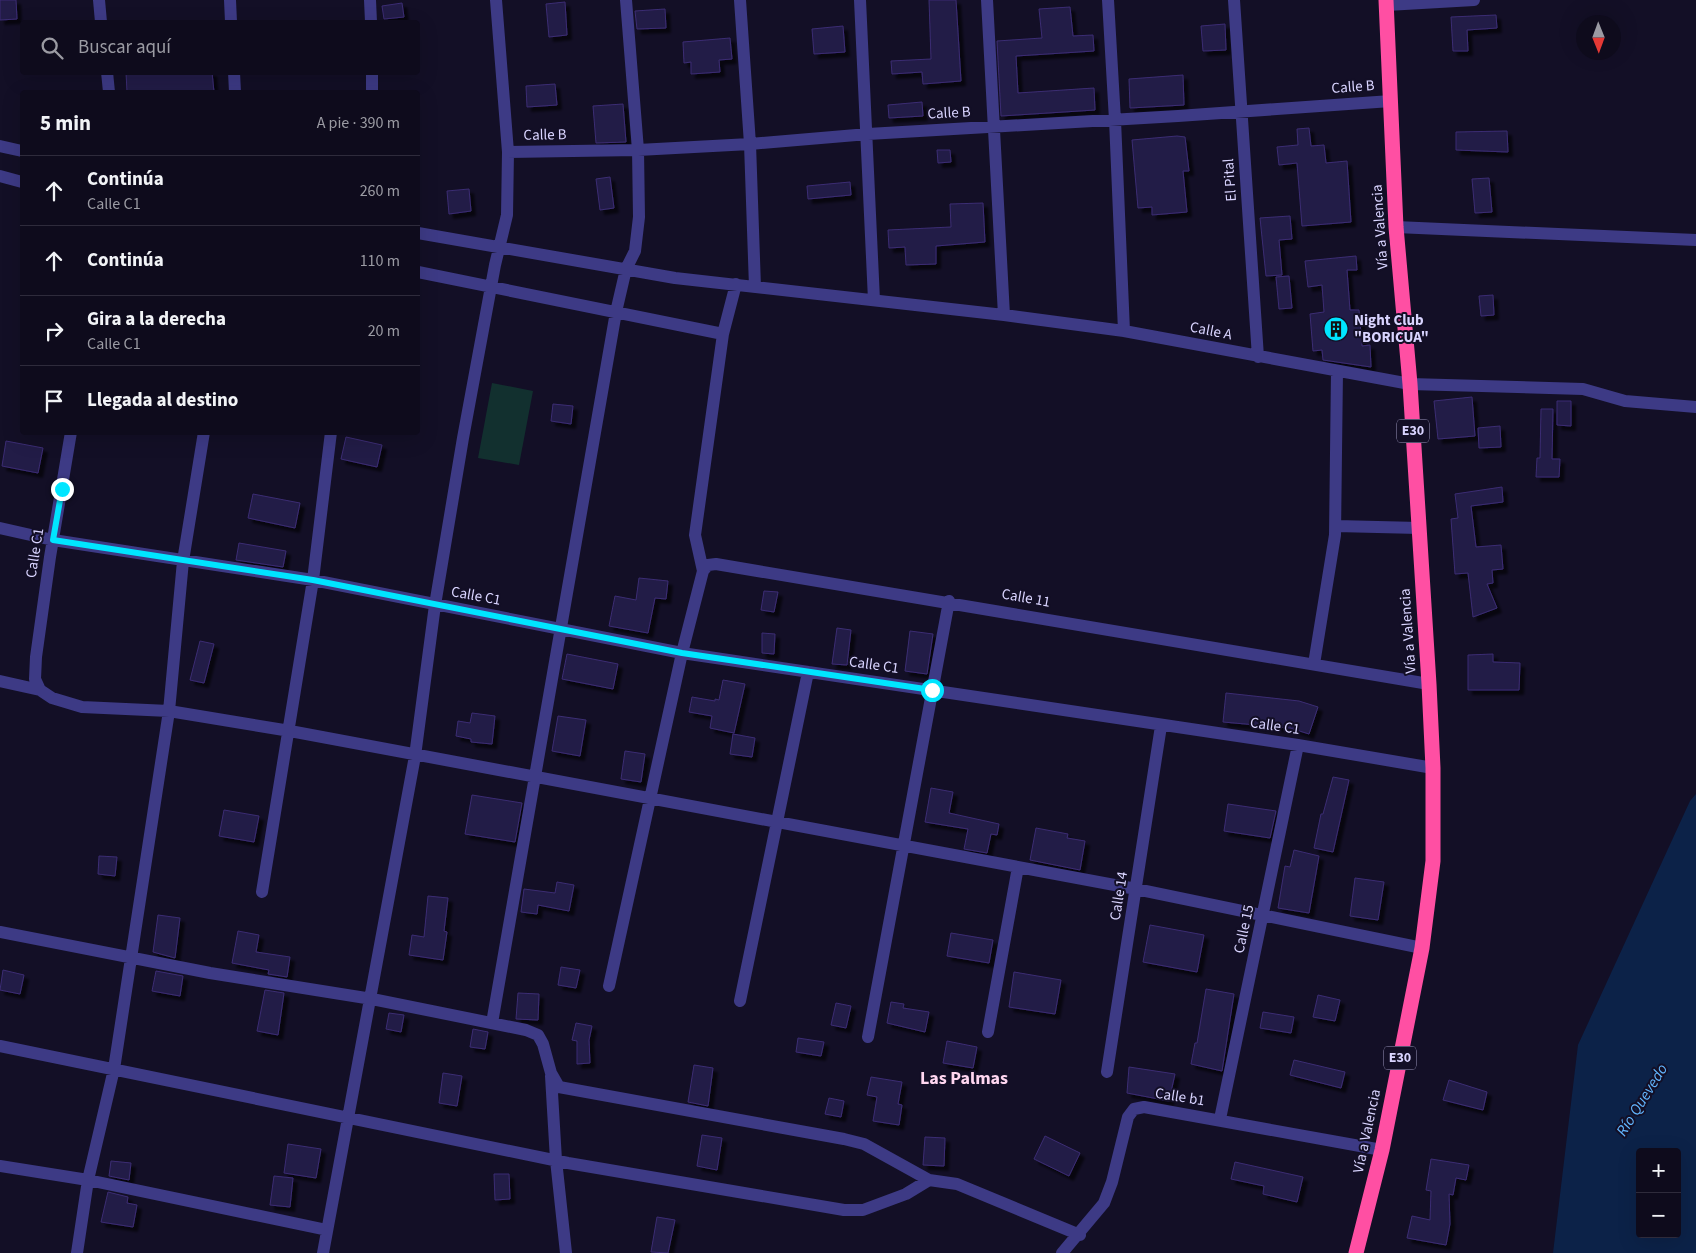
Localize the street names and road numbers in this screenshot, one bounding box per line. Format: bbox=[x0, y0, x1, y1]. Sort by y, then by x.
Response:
street label: Calle B bbox=[1331, 75, 1375, 99]
street label: Calle B bbox=[927, 101, 971, 125]
street label: Calle B bbox=[523, 124, 567, 146]
street label: El Pital bbox=[1218, 158, 1242, 202]
street label: Vía a Valencia bbox=[1367, 184, 1393, 270]
street label: Calle A bbox=[1188, 317, 1235, 346]
road number: E30 bbox=[1397, 420, 1429, 442]
street label: Calle C1 bbox=[21, 527, 49, 579]
street label: Calle C1 bbox=[449, 581, 503, 611]
street label: Calle 11 bbox=[1000, 583, 1052, 613]
street label: Vía a Valencia bbox=[1395, 588, 1421, 674]
street label: Calle C1 bbox=[848, 651, 900, 679]
street label: Calle C1 bbox=[1249, 712, 1301, 740]
street label: Calle 14 bbox=[1105, 870, 1133, 922]
street label: Calle 15 bbox=[1229, 903, 1259, 955]
road number: E30 bbox=[1384, 1046, 1416, 1070]
street label: Calle b1 bbox=[1154, 1083, 1206, 1111]
street label: Vía a Valencia bbox=[1348, 1087, 1386, 1175]

